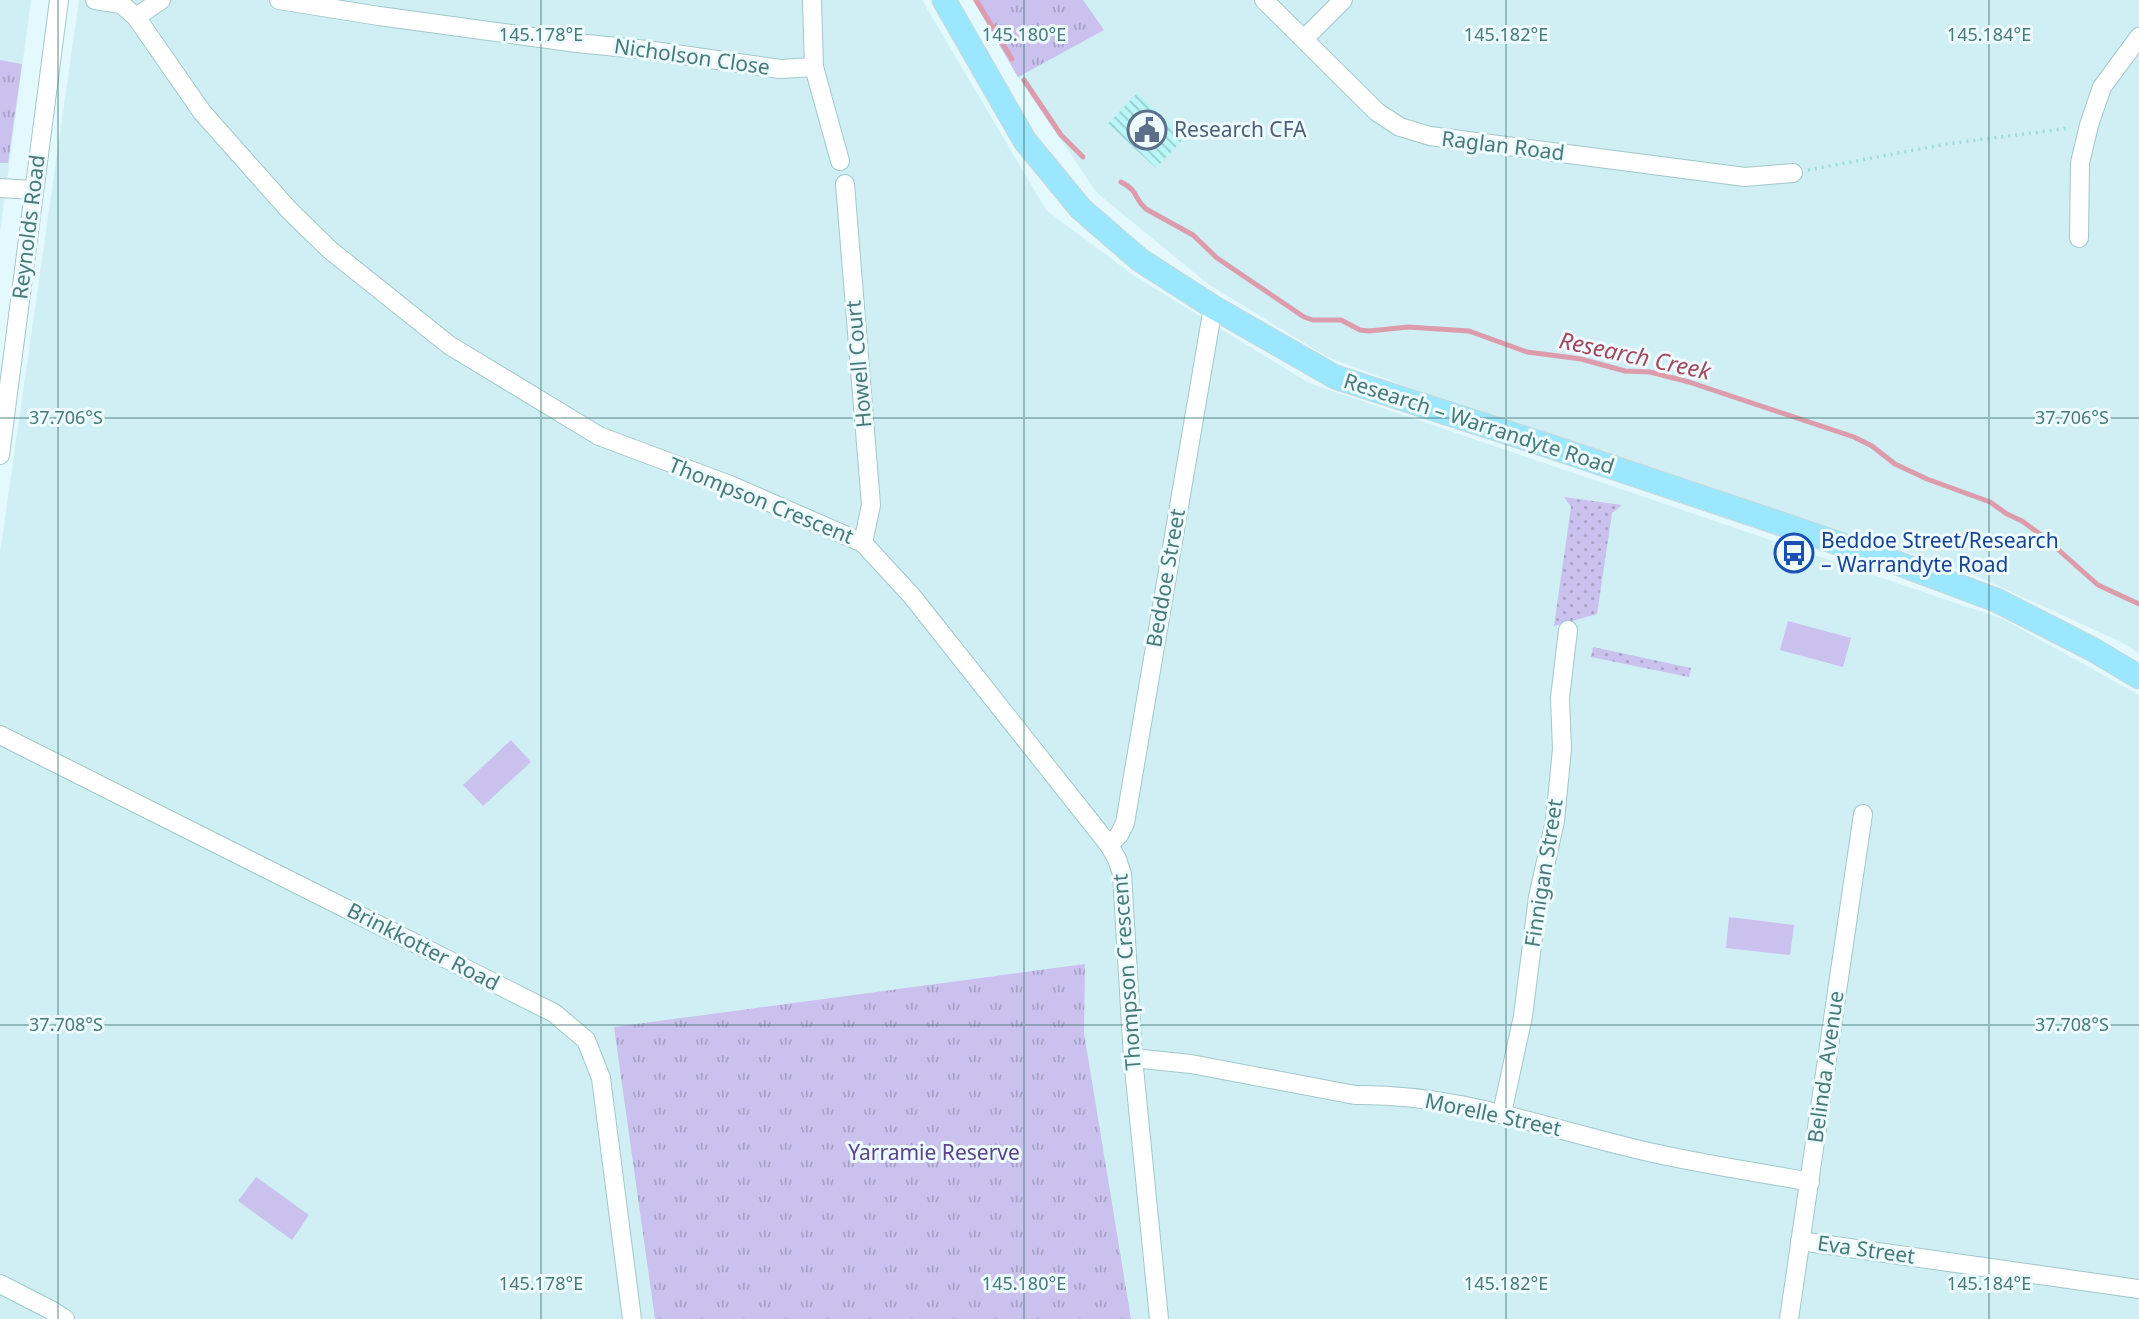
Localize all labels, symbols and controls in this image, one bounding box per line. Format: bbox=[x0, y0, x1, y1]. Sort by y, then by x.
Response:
text: 145.178°E bbox=[499, 22, 583, 46]
text: 145.180°E bbox=[982, 22, 1066, 46]
text: 145.182°E bbox=[1464, 22, 1548, 46]
text: 145.184°E bbox=[1947, 22, 2031, 46]
street label: Nicholson Close bbox=[612, 31, 772, 81]
public building icon: Research CFA bbox=[1126, 109, 1168, 151]
place label: Research CFA bbox=[1174, 115, 1307, 143]
street label: Raglan Road bbox=[1440, 124, 1566, 166]
street label: Reynolds Road bbox=[5, 153, 51, 301]
street label: Howell Court bbox=[838, 299, 878, 429]
water label: Research Creek bbox=[1557, 323, 1715, 387]
street label: Research – Warrandyte Road bbox=[1340, 366, 1618, 480]
text: 37.706°S bbox=[29, 405, 103, 429]
text: 37.706°S bbox=[2035, 405, 2109, 429]
street label: Thompson Crescent bbox=[665, 450, 858, 550]
street label: Beddoe Street bbox=[1139, 506, 1191, 649]
place label: Beddoe Street/Research – Warrandyte Road bbox=[1821, 526, 2059, 578]
bus stop icon: Beddoe Street/Research – Warrandyte Road bbox=[1773, 532, 1815, 574]
street label: Finnigan Street bbox=[1517, 796, 1569, 949]
street label: Thompson Crescent bbox=[1105, 872, 1147, 1071]
street label: Brinkkotter Road bbox=[342, 896, 504, 997]
street label: Belinda Avenue bbox=[1800, 989, 1850, 1145]
text: 37.708°S bbox=[29, 1012, 103, 1036]
text: 37.708°S bbox=[2035, 1012, 2109, 1036]
street label: Morelle Street bbox=[1422, 1086, 1564, 1142]
park label: Yarramie Reserve bbox=[848, 1138, 1020, 1166]
street label: Eva Street bbox=[1816, 1228, 1917, 1270]
text: 145.178°E bbox=[499, 1271, 583, 1295]
text: 145.180°E bbox=[982, 1271, 1066, 1295]
text: 145.182°E bbox=[1464, 1271, 1548, 1295]
text: 145.184°E bbox=[1947, 1271, 2031, 1295]

